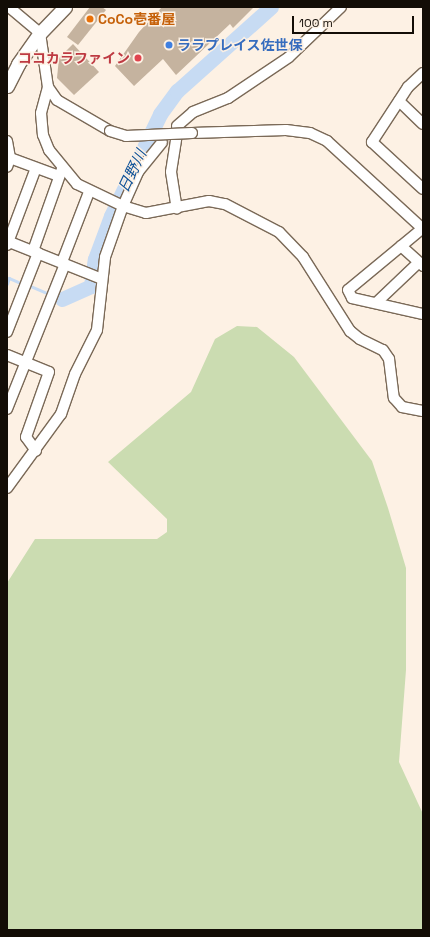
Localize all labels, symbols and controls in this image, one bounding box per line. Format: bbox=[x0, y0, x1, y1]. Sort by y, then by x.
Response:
scale bar bbox=[294, 8, 416, 34]
place label: CoCo壱番屋 bbox=[98, 11, 175, 27]
marker: CoCo壱番屋 bbox=[85, 14, 95, 24]
text: 100 m bbox=[299, 15, 333, 31]
place label: ララプレイス佐世保 bbox=[177, 37, 303, 53]
marker: ララプレイス佐世保 bbox=[164, 40, 174, 50]
place label: ココカラファイン bbox=[18, 50, 130, 66]
marker: ココカラファイン bbox=[133, 53, 143, 63]
water label: 日野川 bbox=[114, 147, 150, 195]

